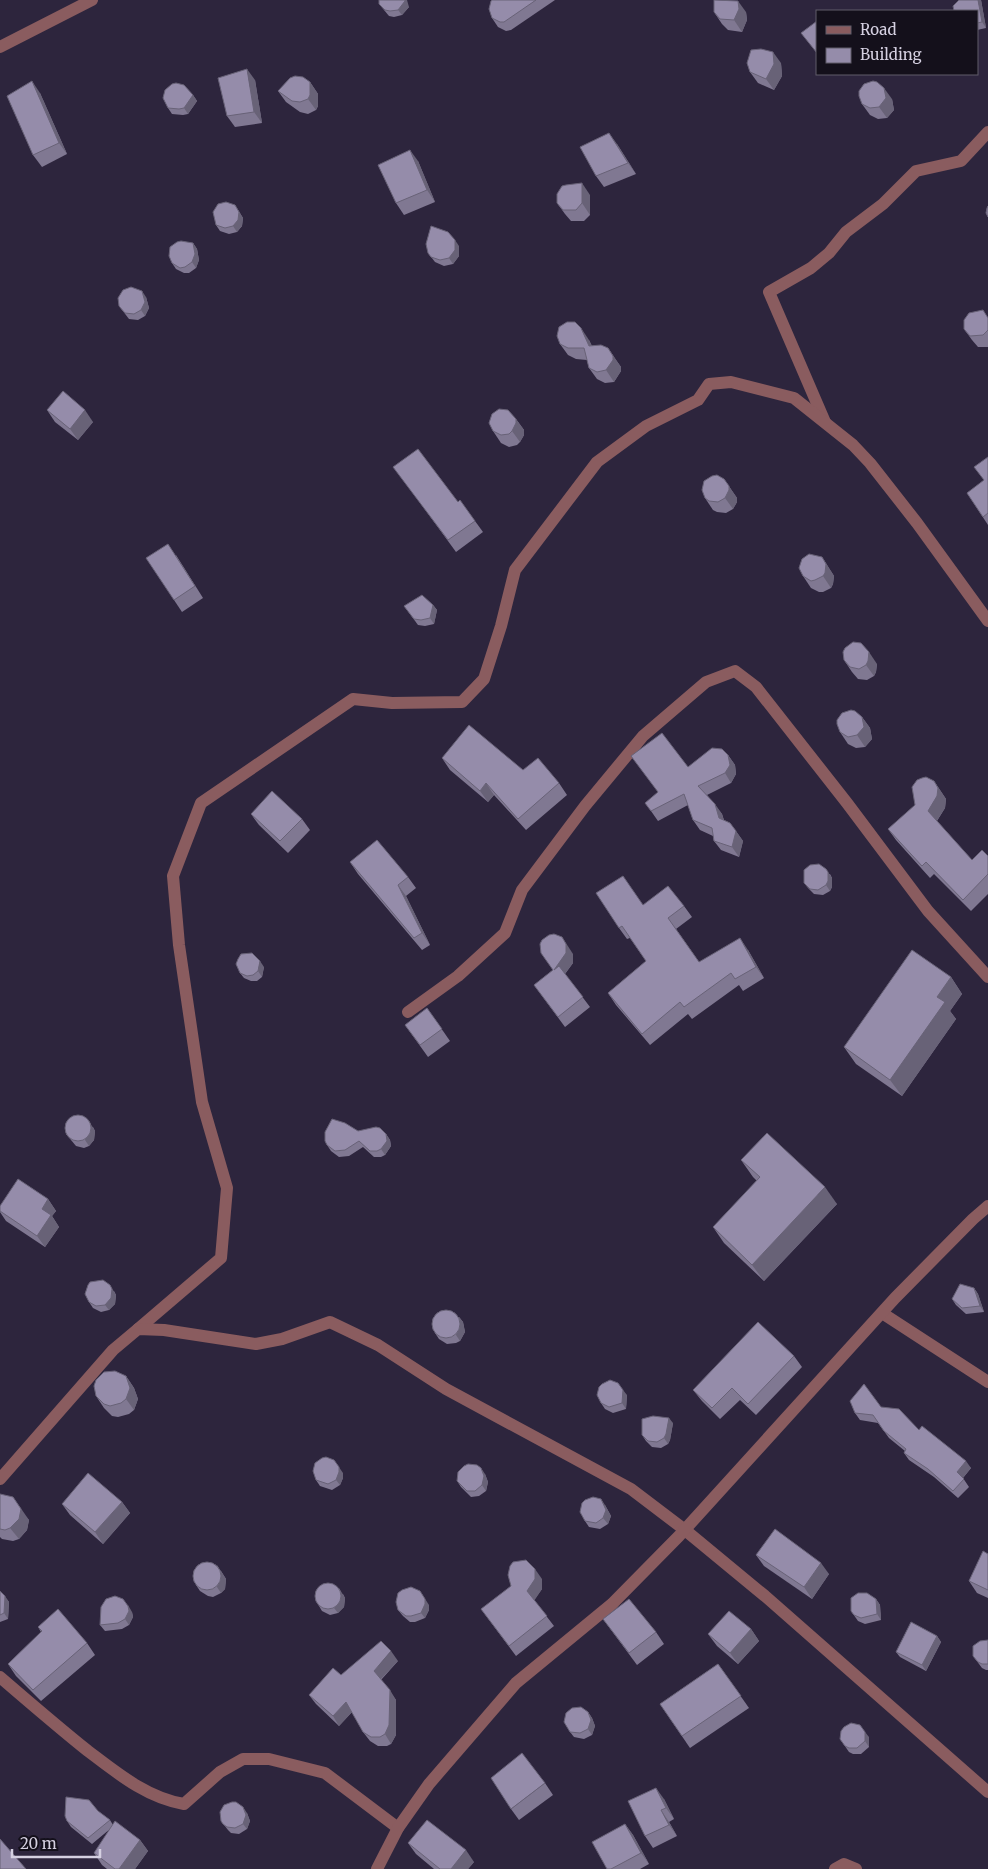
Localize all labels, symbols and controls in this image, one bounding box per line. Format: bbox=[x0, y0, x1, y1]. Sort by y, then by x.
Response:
legend bbox=[816, 10, 978, 75]
text: Road bbox=[860, 20, 896, 39]
text: Building bbox=[860, 45, 922, 64]
scale bar bbox=[12, 1826, 100, 1858]
text: 20 m bbox=[20, 1834, 57, 1853]

